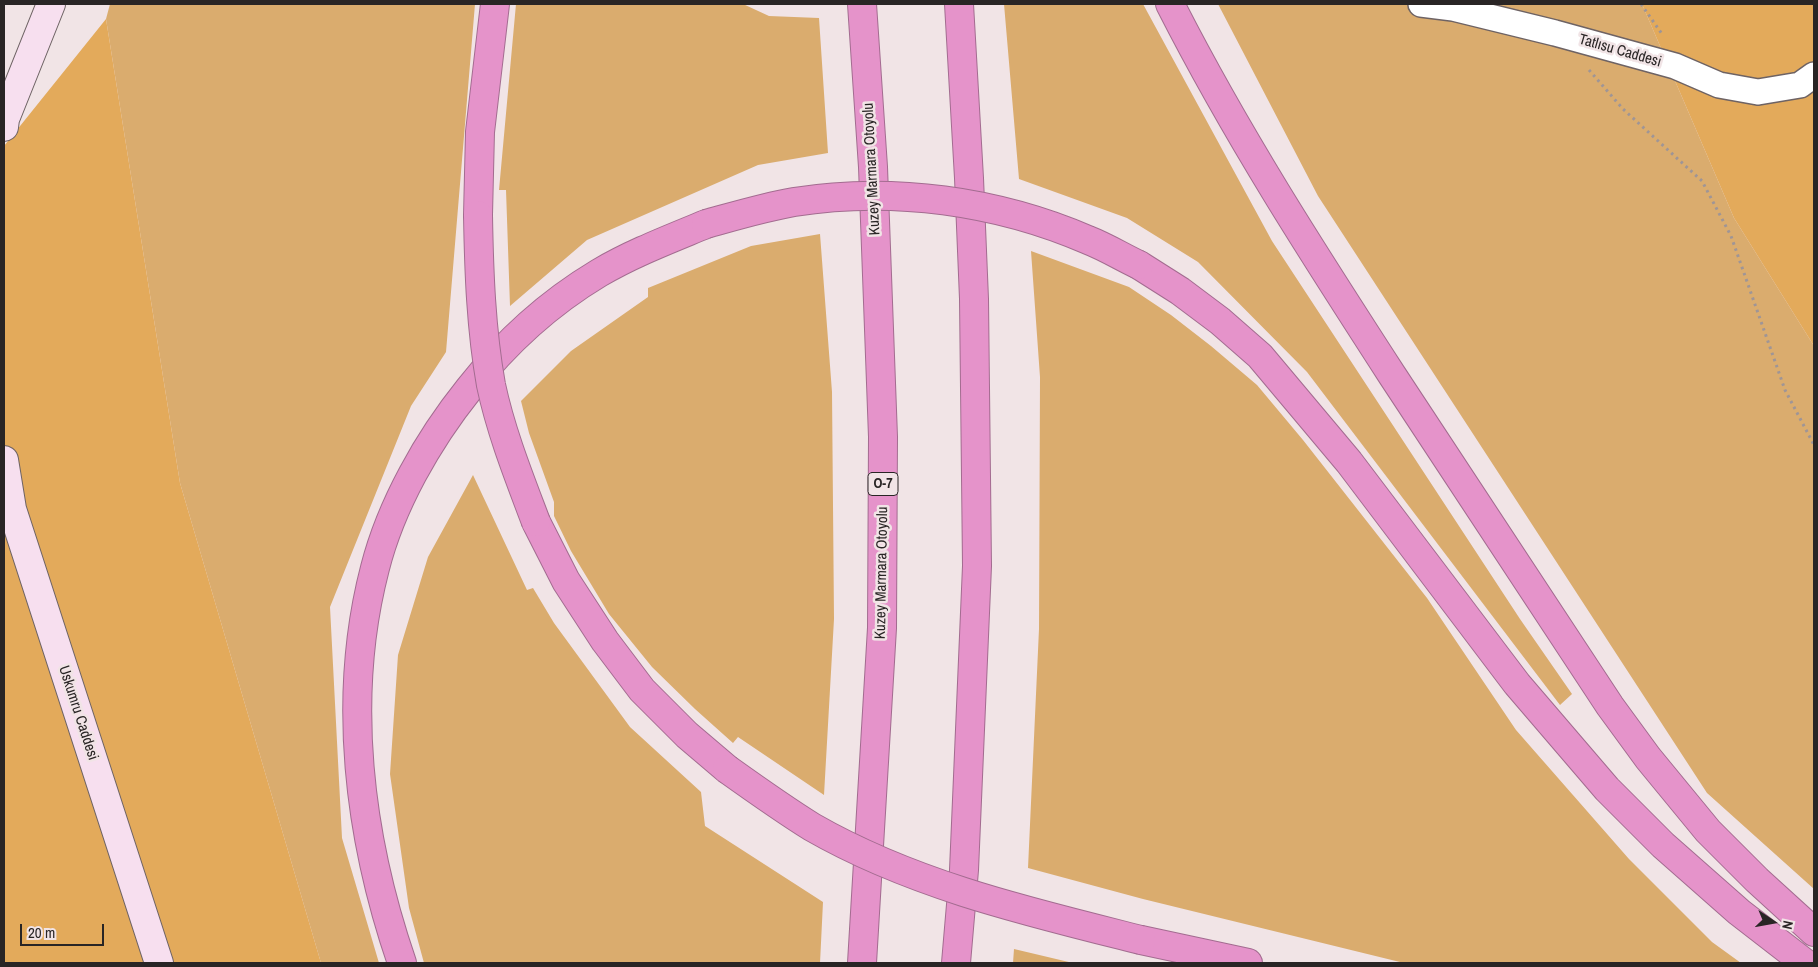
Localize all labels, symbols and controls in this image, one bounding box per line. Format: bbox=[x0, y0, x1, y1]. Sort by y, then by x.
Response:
street label: Tatlısu Caddesi bbox=[1577, 31, 1663, 71]
street label: Kuzey Marmara Otoyolu bbox=[860, 102, 884, 236]
road number: O-7 bbox=[868, 472, 898, 496]
street label: Kuzey Marmara Otoyolu bbox=[872, 507, 892, 639]
street label: Uskumru Caddesi bbox=[54, 663, 102, 763]
north arrow bbox=[1748, 897, 1798, 947]
scale bar bbox=[22, 914, 106, 946]
text: N bbox=[1778, 919, 1797, 931]
text: 20 m bbox=[28, 922, 55, 943]

